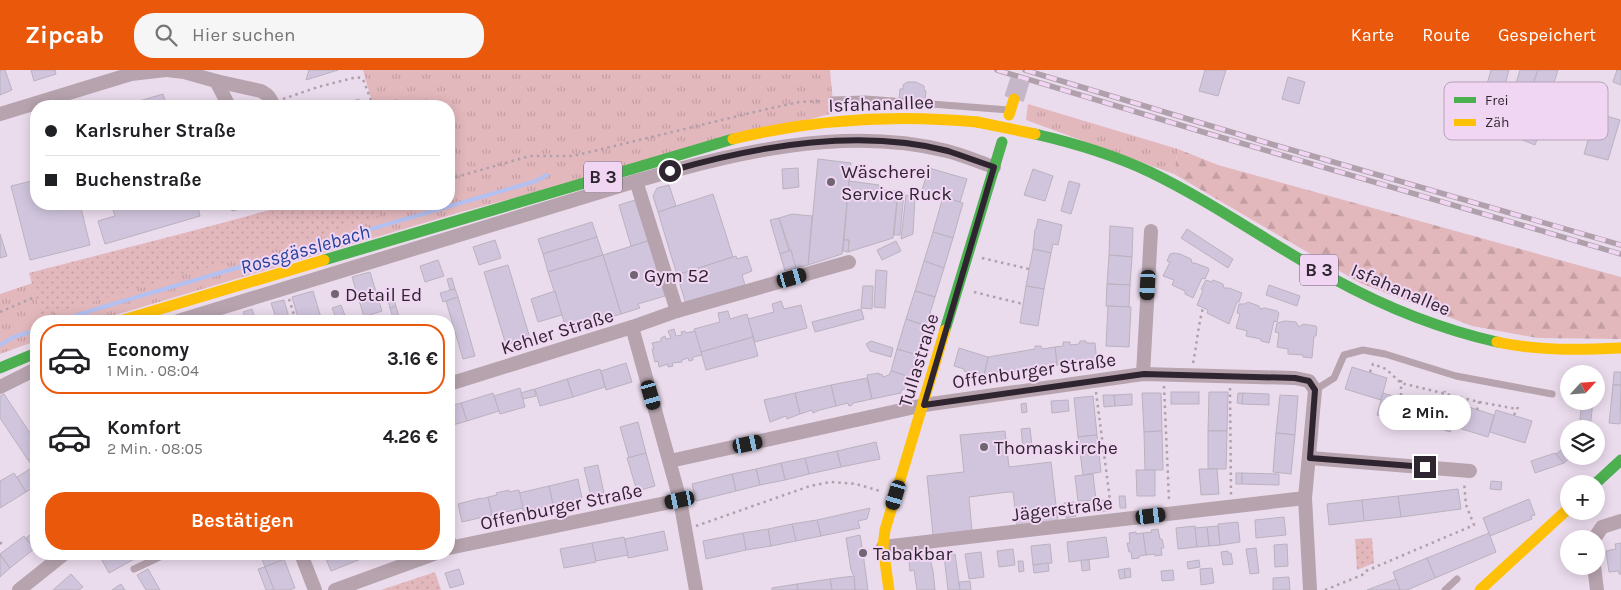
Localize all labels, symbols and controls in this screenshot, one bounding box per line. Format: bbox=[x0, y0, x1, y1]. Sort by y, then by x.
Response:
search box bbox=[134, 13, 484, 58]
text: Zipcab bbox=[25, 21, 104, 49]
icon: search bbox=[152, 21, 180, 49]
text: Hier suchen bbox=[192, 24, 296, 46]
text: Karte bbox=[1351, 24, 1394, 46]
text: Route bbox=[1422, 24, 1470, 46]
text: Gespeichert bbox=[1498, 24, 1596, 46]
legend bbox=[1444, 82, 1608, 140]
street label: Isfahanallee bbox=[828, 91, 934, 117]
text: Frei bbox=[1485, 92, 1509, 109]
text: Zäh bbox=[1485, 114, 1509, 131]
text: Karlsruher Straße bbox=[75, 120, 236, 142]
route start bbox=[659, 160, 681, 182]
road number: B 3 bbox=[584, 161, 622, 192]
place label: Wäscherei Service Ruck bbox=[841, 161, 952, 205]
text: Buchenstraße bbox=[75, 169, 202, 191]
marker: Wäscherei Service Ruck bbox=[825, 176, 837, 188]
water label: Rossgässlebach bbox=[238, 220, 373, 279]
road number: B 3 bbox=[1300, 254, 1338, 286]
street label: Isfahanallee bbox=[1348, 259, 1454, 321]
place label: Gym 52 bbox=[644, 265, 709, 287]
car bbox=[775, 267, 808, 289]
marker: Gym 52 bbox=[628, 269, 640, 281]
car bbox=[1139, 270, 1156, 300]
place label: Detail Ed bbox=[345, 284, 422, 306]
marker: Detail Ed bbox=[329, 288, 341, 300]
street label: Kehler Straße bbox=[498, 304, 616, 360]
street label: Tullastraße bbox=[894, 311, 944, 410]
icon: car bbox=[47, 337, 92, 382]
text: Economy bbox=[107, 339, 189, 361]
text: 3.16 € bbox=[387, 348, 438, 370]
street label: Offenburger Straße bbox=[951, 349, 1117, 393]
text: 1 Min. · 08:04 bbox=[107, 361, 199, 380]
north arrow bbox=[1560, 365, 1605, 410]
map controls bbox=[1560, 365, 1605, 575]
car bbox=[639, 379, 662, 411]
callout: 2 Min. bbox=[1379, 394, 1471, 430]
text: 2 Min. bbox=[1402, 403, 1448, 422]
icon: car bbox=[47, 415, 92, 460]
text: Komfort bbox=[107, 417, 181, 439]
button: layers bbox=[1560, 420, 1605, 465]
text: 4.26 € bbox=[383, 426, 438, 448]
car bbox=[731, 434, 764, 454]
place label: Thomaskirche bbox=[994, 437, 1118, 459]
text: 2 Min. · 08:05 bbox=[107, 439, 203, 458]
marker: Thomaskirche bbox=[978, 441, 990, 453]
route end bbox=[1414, 456, 1436, 478]
button: + bbox=[1560, 475, 1605, 520]
car bbox=[884, 478, 907, 512]
street label: Offenburger Straße bbox=[478, 479, 644, 535]
car bbox=[663, 490, 696, 510]
button: Bestätigen bbox=[45, 492, 440, 550]
street label: Jägerstraße bbox=[1010, 492, 1114, 526]
car bbox=[1135, 507, 1166, 525]
button: − bbox=[1560, 530, 1605, 575]
place label: Tabakbar bbox=[873, 543, 952, 565]
marker: Tabakbar bbox=[857, 547, 869, 559]

